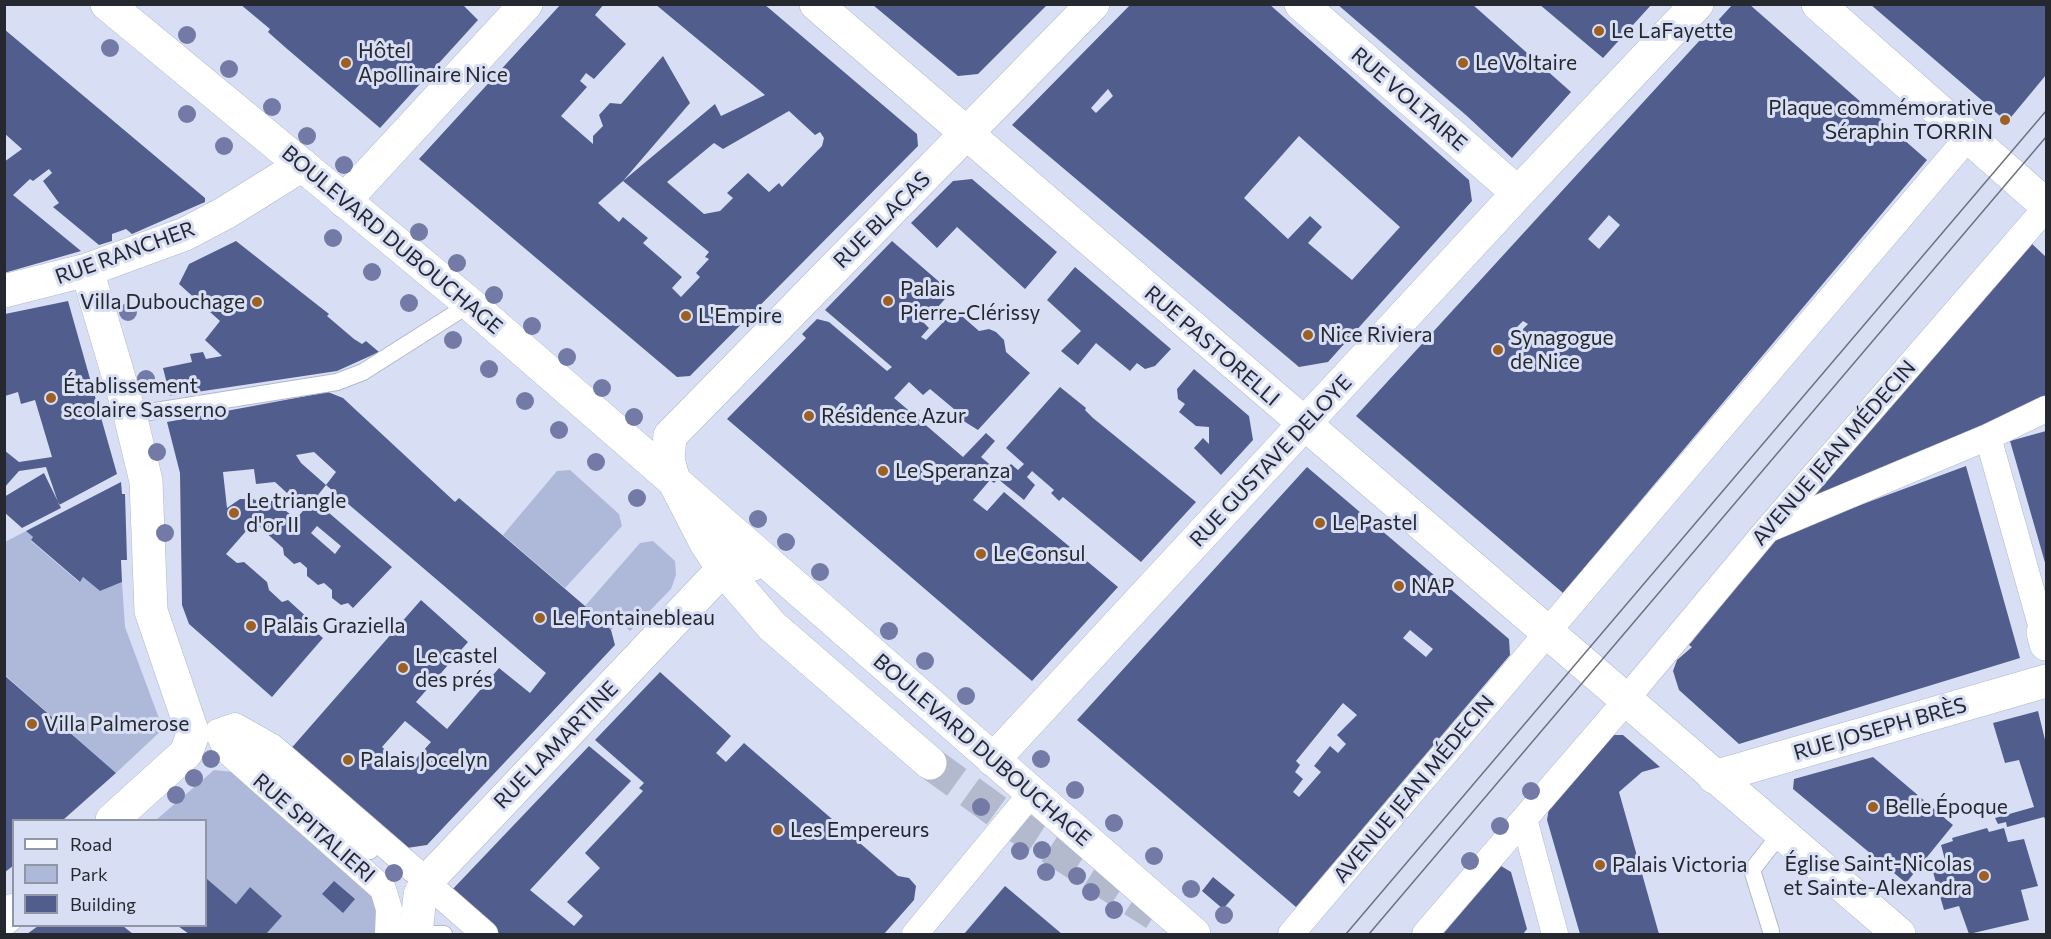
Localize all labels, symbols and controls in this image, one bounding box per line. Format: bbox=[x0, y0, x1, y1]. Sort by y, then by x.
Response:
place label: Le LaFayette bbox=[1611, 18, 1733, 44]
marker: Le LaFayette bbox=[1592, 24, 1606, 38]
place label: Hôtel Apollinaire Nice bbox=[358, 38, 508, 88]
street label: RUE VOLTAIRE bbox=[1346, 42, 1472, 156]
place label: Le Voltaire bbox=[1475, 50, 1577, 76]
marker: Hôtel Apollinaire Nice bbox=[339, 56, 353, 70]
marker: Le Voltaire bbox=[1456, 56, 1470, 70]
place label: Plaque commémorative Séraphin TORRIN bbox=[1768, 95, 1993, 145]
marker: Plaque commémorative Séraphin TORRIN bbox=[1998, 113, 2012, 127]
street label: BOULEVARD DUBOUCHAGE bbox=[277, 140, 507, 340]
street label: RUE BLACAS bbox=[829, 167, 935, 273]
street label: RUE RANCHER bbox=[52, 216, 198, 290]
place label: Palais Pierre-Clérissy bbox=[900, 276, 1040, 326]
street label: RUE PASTORELLI bbox=[1139, 281, 1285, 411]
place label: Villa Dubouchage bbox=[80, 289, 245, 315]
marker: Palais Pierre-Clérissy bbox=[881, 294, 895, 308]
marker: Villa Dubouchage bbox=[250, 295, 264, 309]
place label: L'Empire bbox=[698, 303, 782, 329]
marker: L'Empire bbox=[679, 309, 693, 323]
place label: Nice Riviera bbox=[1320, 322, 1433, 348]
place label: Synagogue de Nice bbox=[1510, 325, 1614, 375]
marker: Nice Riviera bbox=[1301, 328, 1315, 342]
marker: Synagogue de Nice bbox=[1491, 343, 1505, 357]
street label: AVENUE JEAN MÉDECIN bbox=[1747, 355, 1921, 551]
street label: RUE GUSTAVE DELOYE bbox=[1185, 370, 1357, 552]
place label: Établissement scolaire Sasserno bbox=[63, 373, 227, 423]
marker: Établissement scolaire Sasserno bbox=[44, 391, 58, 405]
place label: Résidence Azur bbox=[821, 403, 966, 429]
marker: Résidence Azur bbox=[802, 409, 816, 423]
place label: Le Speranza bbox=[895, 458, 1011, 484]
marker: Le Speranza bbox=[876, 464, 890, 478]
place label: Le triangle d'or II bbox=[246, 488, 346, 538]
marker: Le triangle d'or II bbox=[227, 506, 241, 520]
place label: Le Pastel bbox=[1332, 510, 1418, 536]
marker: Le Pastel bbox=[1313, 516, 1327, 530]
place label: Le Consul bbox=[993, 541, 1086, 567]
marker: Le Consul bbox=[974, 547, 988, 561]
place label: NAP bbox=[1411, 573, 1455, 599]
marker: NAP bbox=[1392, 579, 1406, 593]
place label: Le Fontainebleau bbox=[552, 605, 715, 631]
marker: Le Fontainebleau bbox=[533, 611, 547, 625]
place label: Palais Graziella bbox=[263, 613, 406, 639]
marker: Palais Graziella bbox=[244, 619, 258, 633]
place label: Le castel des prés bbox=[415, 643, 498, 693]
street label: BOULEVARD DUBOUCHAGE bbox=[868, 649, 1096, 851]
marker: Le castel des prés bbox=[396, 661, 410, 675]
street label: RUE LAMARTINE bbox=[489, 676, 623, 814]
street label: AVENUE JEAN MÉDECIN bbox=[1328, 690, 1500, 888]
street label: RUE JOSEPH BRÈS bbox=[1791, 692, 1969, 766]
place label: Villa Palmerose bbox=[44, 711, 189, 737]
marker: Villa Palmerose bbox=[25, 717, 39, 731]
place label: Palais Jocelyn bbox=[360, 747, 488, 773]
marker: Palais Jocelyn bbox=[341, 753, 355, 767]
street label: RUE SPITALIERI bbox=[248, 768, 380, 888]
place label: Belle Époque bbox=[1885, 794, 2008, 820]
marker: Belle Époque bbox=[1866, 800, 1880, 814]
place label: Les Empereurs bbox=[790, 817, 929, 843]
legend bbox=[12, 819, 207, 927]
marker: Les Empereurs bbox=[771, 823, 785, 837]
text: Road bbox=[70, 833, 112, 855]
place label: Église Saint-Nicolas et Sainte-Alexandra bbox=[1783, 851, 1972, 901]
place label: Palais Victoria bbox=[1612, 852, 1747, 878]
marker: Palais Victoria bbox=[1593, 858, 1607, 872]
text: Park bbox=[70, 863, 108, 885]
marker: Église Saint-Nicolas et Sainte-Alexandra bbox=[1977, 869, 1991, 883]
text: Building bbox=[70, 893, 136, 915]

